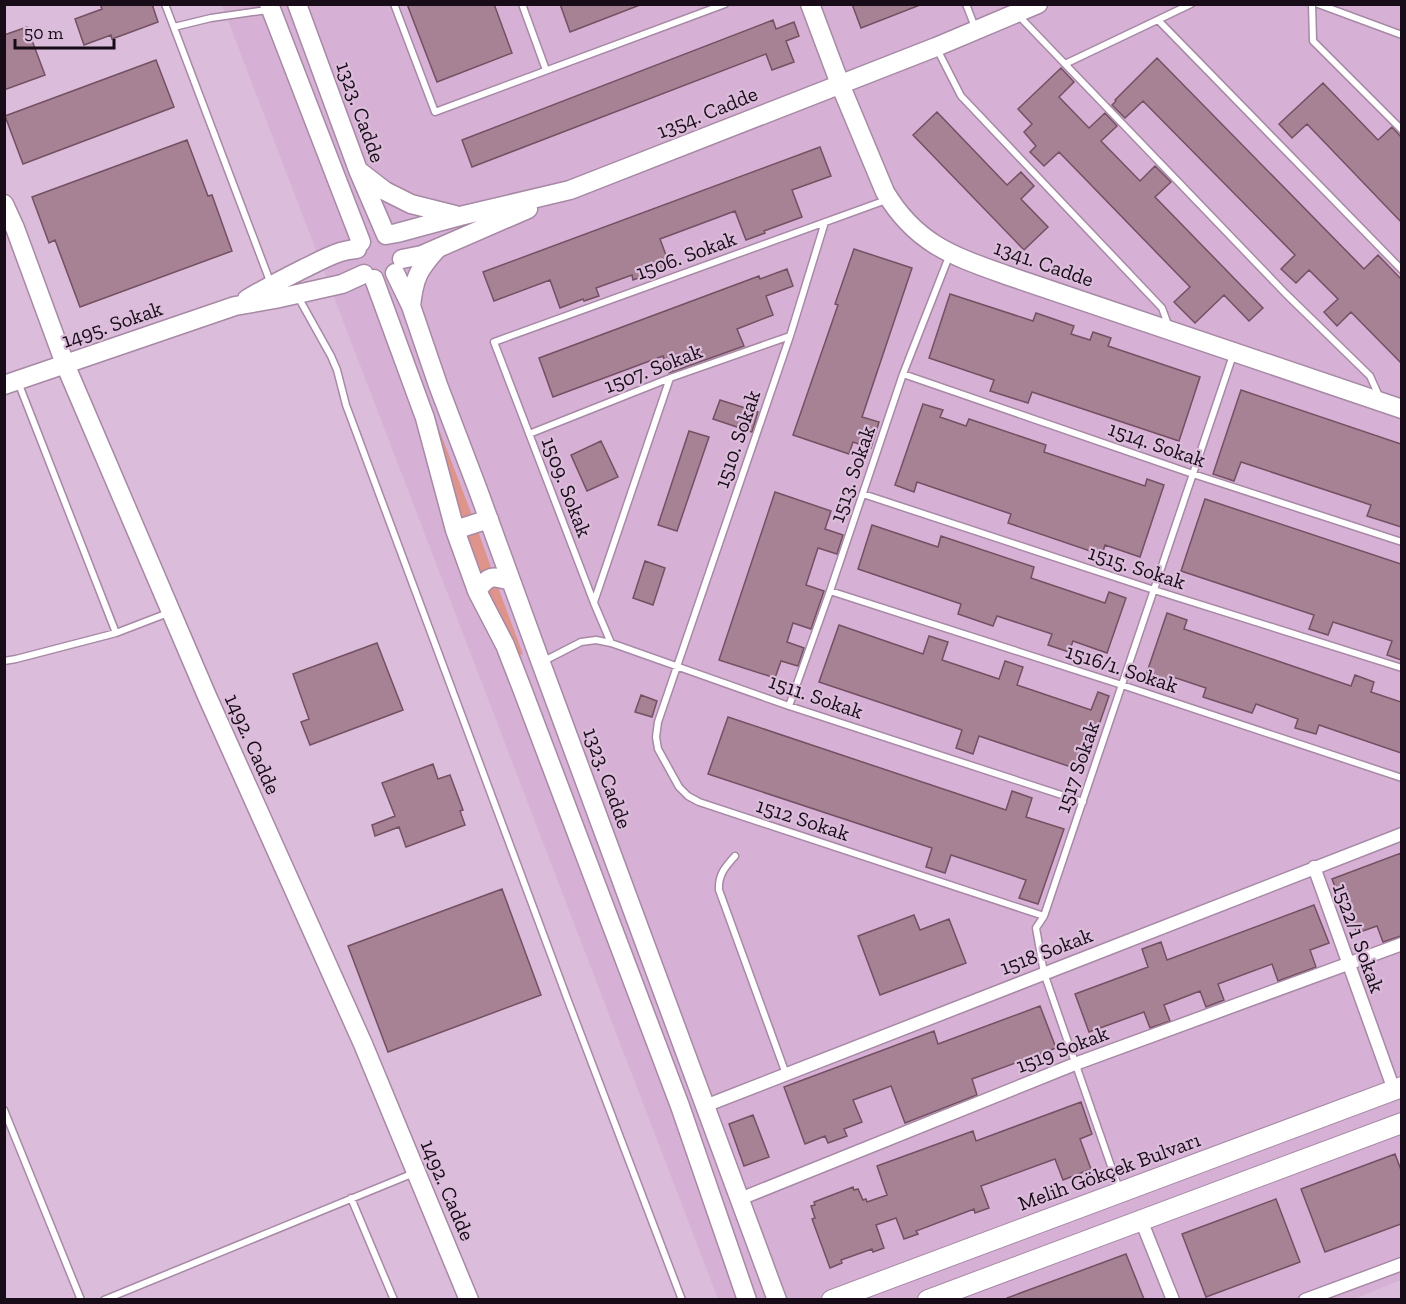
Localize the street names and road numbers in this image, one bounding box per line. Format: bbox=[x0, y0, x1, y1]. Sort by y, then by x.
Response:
street label: 1323. Cadde bbox=[331, 58, 391, 166]
street label: 1354. Cadde bbox=[653, 80, 761, 143]
street label: 1506. Sokak bbox=[632, 225, 740, 285]
street label: 1341. Cadde bbox=[991, 234, 1097, 292]
street label: 1495. Sokak bbox=[59, 295, 166, 353]
street label: 1507. Sokak bbox=[600, 338, 706, 398]
street label: 1510. Sokak bbox=[709, 387, 765, 491]
street label: 1514. Sokak bbox=[1105, 416, 1209, 472]
street label: 1513. Sokak bbox=[824, 422, 880, 526]
street label: 1509. Sokak bbox=[536, 433, 598, 541]
street label: 1515. Sokak bbox=[1085, 540, 1189, 594]
street label: 1516/1. Sokak bbox=[1063, 638, 1181, 698]
street label: 1511. Sokak bbox=[766, 668, 867, 724]
street label: 1492. Cadde bbox=[220, 690, 286, 798]
street label: 1517 Sokak bbox=[1050, 718, 1104, 816]
street label: 1323. Cadde bbox=[578, 724, 638, 832]
street label: 1512 Sokak bbox=[753, 792, 853, 846]
street label: 1522/1 Sokak bbox=[1328, 880, 1390, 996]
street label: 1518 Sokak bbox=[996, 922, 1096, 980]
street label: 1519 Sokak bbox=[1012, 1020, 1112, 1078]
street label: Melih Gökçek Bulvarı bbox=[1014, 1126, 1204, 1216]
street label: 1492. Cadde bbox=[416, 1136, 480, 1244]

